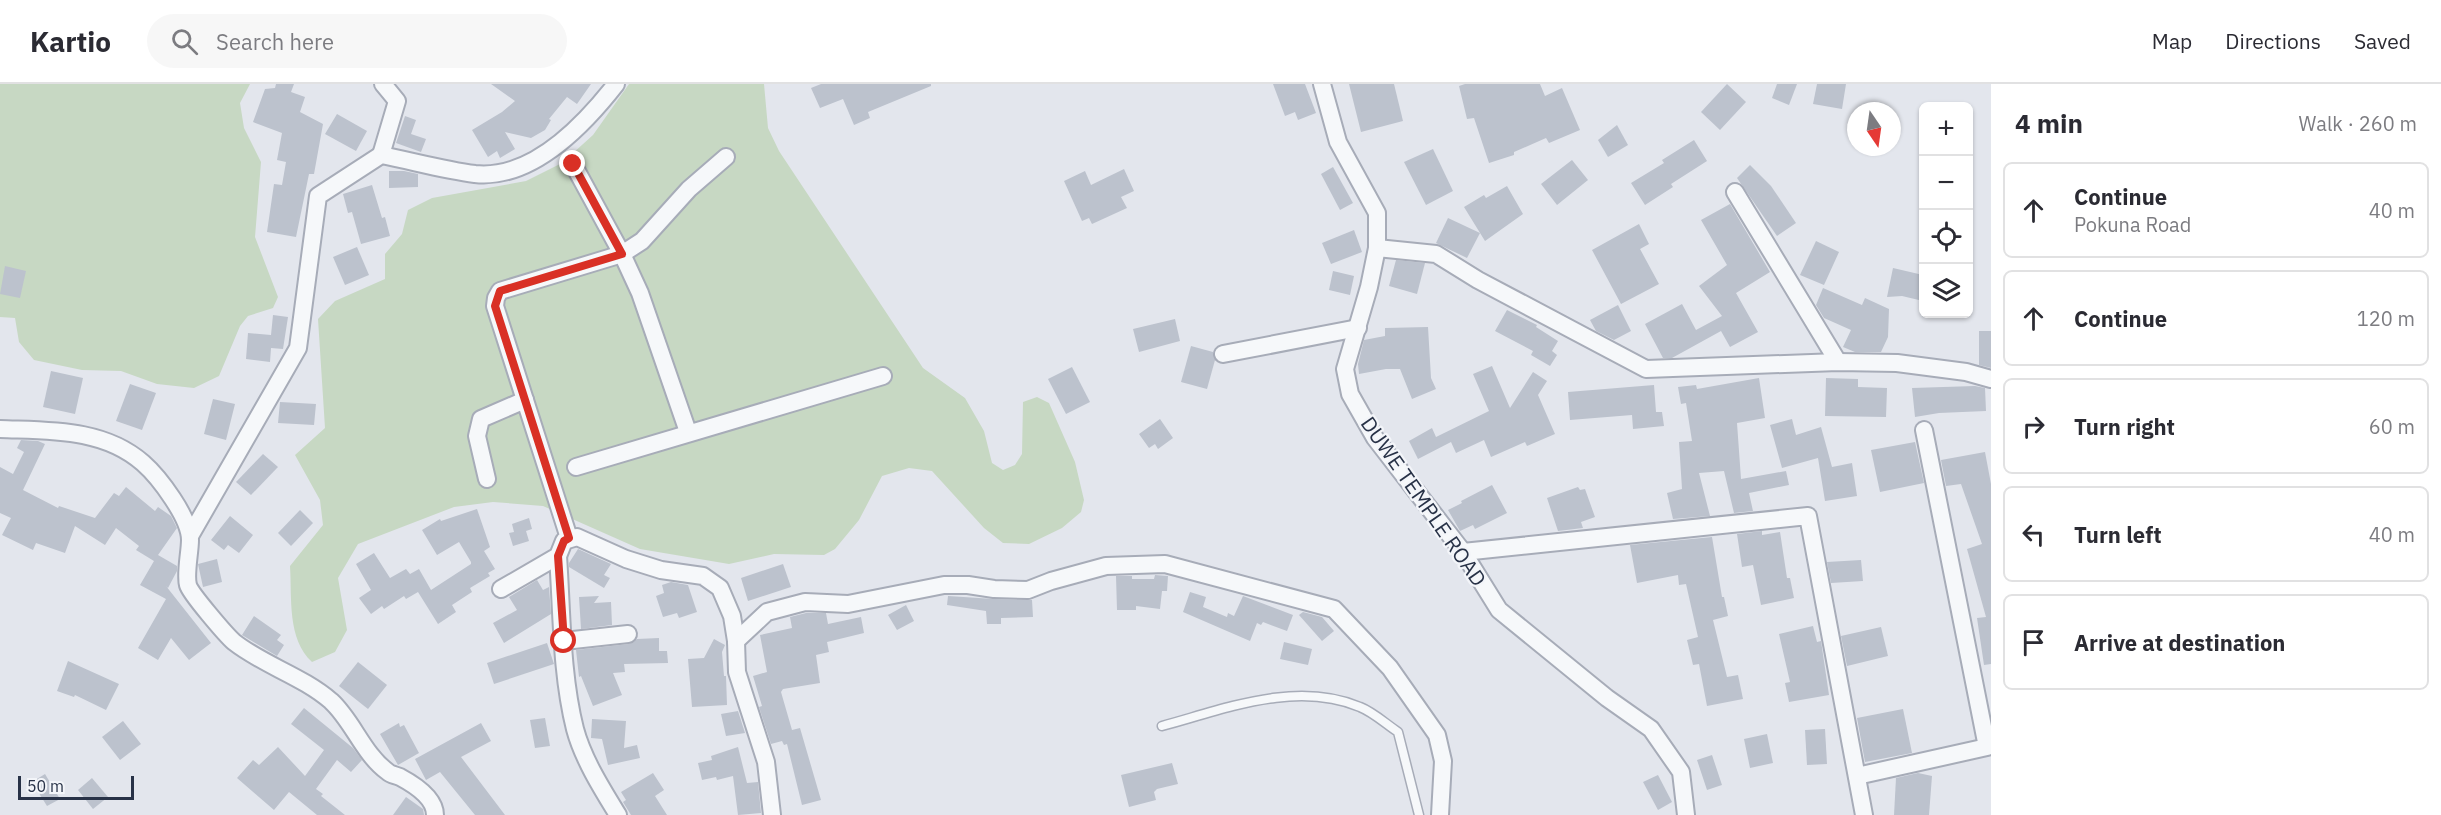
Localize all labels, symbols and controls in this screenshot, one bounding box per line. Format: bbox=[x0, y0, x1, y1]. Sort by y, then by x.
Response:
search box bbox=[147, 14, 567, 68]
text: Kartio bbox=[30, 23, 111, 60]
icon: search bbox=[168, 25, 201, 58]
text: Search here bbox=[216, 27, 334, 56]
text: Map bbox=[2152, 27, 2192, 55]
text: Directions bbox=[2225, 27, 2321, 55]
text: Saved bbox=[2354, 27, 2411, 55]
north arrow bbox=[1847, 102, 1901, 156]
map controls bbox=[1919, 102, 1973, 318]
button: + bbox=[1919, 102, 1973, 156]
text: 4 min bbox=[2015, 106, 2083, 140]
text: Walk · 260 m bbox=[2299, 110, 2417, 137]
route end bbox=[559, 150, 585, 176]
button: − bbox=[1919, 156, 1973, 210]
text: Continue bbox=[2074, 182, 2167, 211]
icon: ahead bbox=[2017, 194, 2050, 227]
text: 40 m bbox=[2369, 197, 2415, 224]
button: locate bbox=[1919, 210, 1973, 264]
text: Pokuna Road bbox=[2074, 211, 2191, 238]
button: layers bbox=[1919, 264, 1973, 318]
icon: ahead bbox=[2017, 302, 2050, 335]
text: Continue bbox=[2074, 304, 2167, 333]
text: 120 m bbox=[2357, 305, 2415, 332]
icon: right bbox=[2017, 410, 2050, 443]
street label: DUWE TEMPLE ROAD bbox=[1355, 411, 1493, 591]
text: Turn right bbox=[2074, 412, 2175, 441]
text: 60 m bbox=[2369, 413, 2415, 440]
icon: left bbox=[2017, 518, 2050, 551]
text: Turn left bbox=[2074, 520, 2162, 549]
text: 40 m bbox=[2369, 521, 2415, 548]
icon: arrive bbox=[2017, 626, 2050, 659]
route start bbox=[550, 627, 576, 653]
text: Arrive at destination bbox=[2074, 628, 2285, 657]
scale bar bbox=[18, 773, 134, 800]
text: 50 m bbox=[27, 776, 64, 796]

